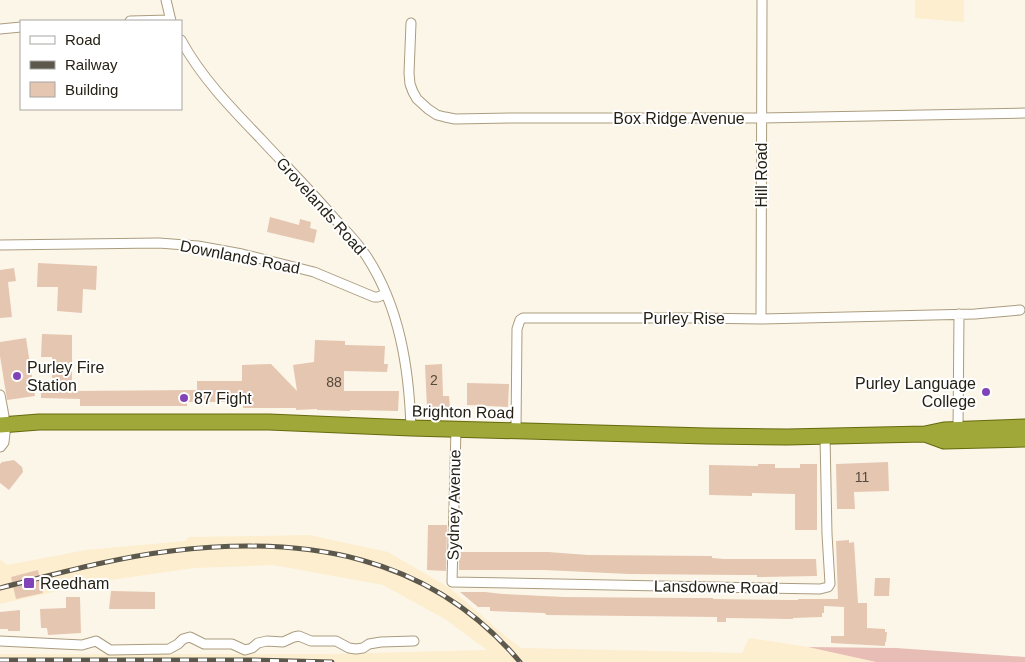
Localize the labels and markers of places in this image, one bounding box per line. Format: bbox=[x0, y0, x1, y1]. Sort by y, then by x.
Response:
place label: Purley Fire Station bbox=[27, 359, 104, 394]
marker: Purley Fire Station bbox=[11, 370, 23, 382]
place label: Purley Language College bbox=[855, 375, 976, 410]
marker: Purley Language College bbox=[980, 386, 992, 398]
place label: 87 Fight bbox=[194, 390, 252, 407]
marker: 87 Fight bbox=[178, 392, 190, 404]
place label: Reedham bbox=[40, 575, 109, 592]
marker: Reedham bbox=[22, 576, 36, 590]

